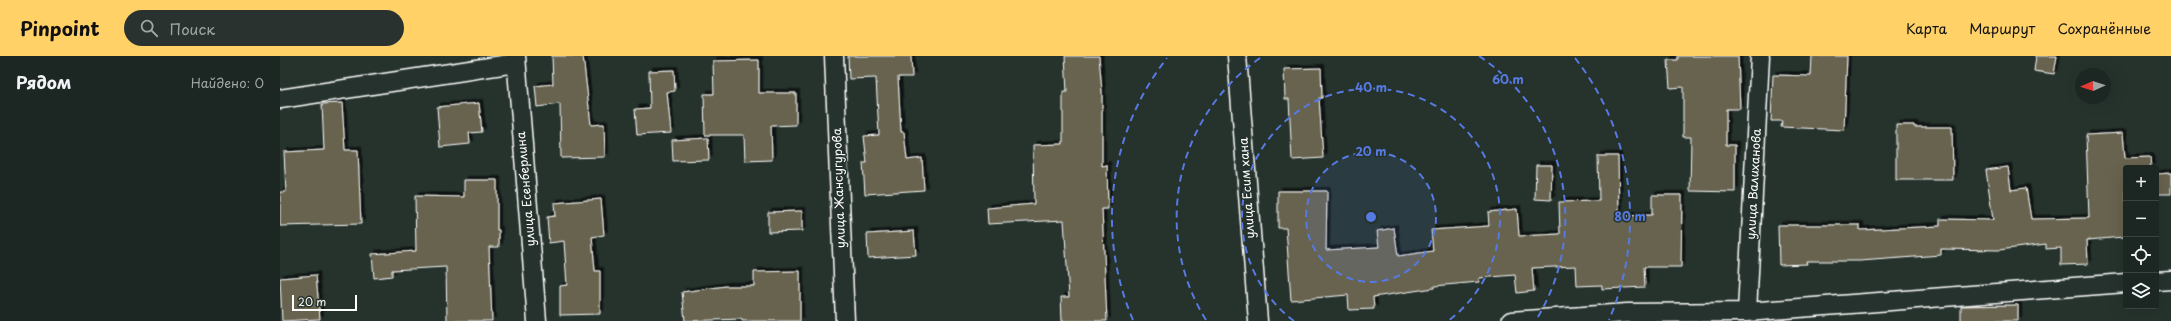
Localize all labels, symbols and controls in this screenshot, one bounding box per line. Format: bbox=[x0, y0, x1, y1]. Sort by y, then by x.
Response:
search box bbox=[124, 10, 404, 46]
text: Pinpoint bbox=[20, 14, 100, 42]
icon: search bbox=[138, 17, 160, 39]
text: Поиск bbox=[170, 17, 215, 40]
text: Карта bbox=[1906, 18, 1947, 39]
text: Маршрут bbox=[1969, 18, 2035, 39]
text: Сохранённые bbox=[2057, 18, 2151, 39]
north arrow bbox=[2075, 68, 2111, 104]
text: Рядом bbox=[16, 69, 71, 95]
text: 60 m bbox=[1492, 70, 1524, 88]
text: Найдено: 0 bbox=[191, 73, 264, 92]
text: 40 m bbox=[1355, 78, 1387, 96]
street label: улица Жансугурова bbox=[827, 127, 849, 248]
street label: улица Валиханова bbox=[1741, 127, 1765, 240]
street label: улица Есенберлина bbox=[511, 130, 539, 247]
street label: улица Есим хана bbox=[1233, 136, 1259, 239]
text: 20 m bbox=[1355, 142, 1387, 160]
map controls bbox=[2123, 165, 2159, 309]
button: + bbox=[2123, 165, 2159, 201]
button: − bbox=[2123, 201, 2159, 237]
text: 80 m bbox=[1614, 207, 1646, 225]
centre of rings bbox=[1364, 210, 1378, 224]
button: locate bbox=[2123, 237, 2159, 273]
button: layers bbox=[2123, 273, 2159, 309]
scale bar bbox=[292, 293, 357, 312]
text: 20 m bbox=[298, 293, 326, 310]

